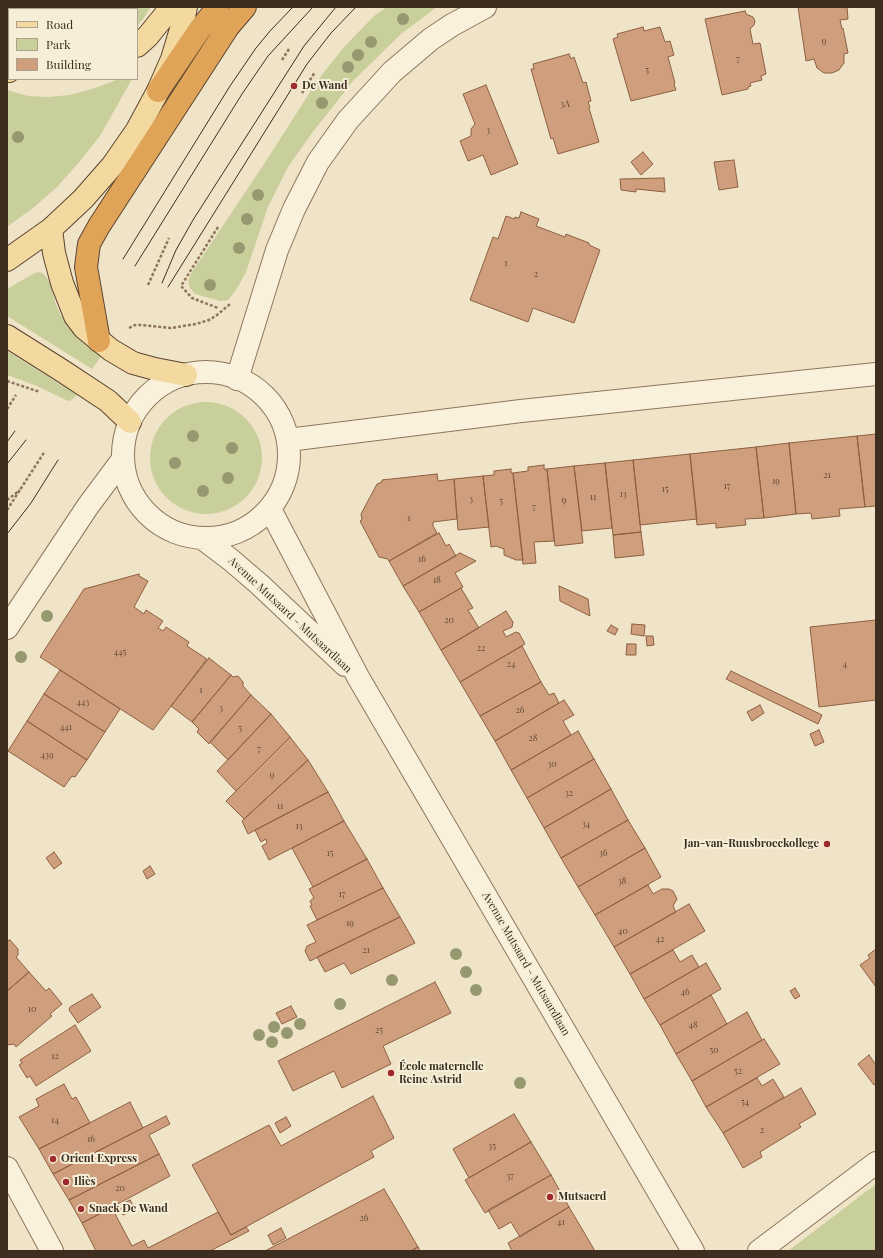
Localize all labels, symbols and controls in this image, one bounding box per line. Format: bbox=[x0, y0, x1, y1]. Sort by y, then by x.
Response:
legend bbox=[8, 8, 138, 80]
text: Road bbox=[46, 16, 73, 32]
text: Park bbox=[46, 36, 71, 52]
house number: 9 bbox=[822, 36, 826, 46]
house number: 7 bbox=[736, 54, 740, 64]
text: Building bbox=[46, 56, 91, 72]
house number: 5 bbox=[645, 65, 649, 75]
place label: De Wand bbox=[302, 79, 348, 93]
marker: De Wand bbox=[289, 81, 299, 91]
house number: 3A bbox=[560, 99, 570, 109]
house number: 3 bbox=[486, 125, 490, 135]
house number: 1 bbox=[504, 258, 508, 268]
house number: 2 bbox=[534, 269, 538, 279]
house number: 21 bbox=[823, 470, 831, 480]
house number: 19 bbox=[772, 476, 780, 486]
house number: 17 bbox=[724, 481, 730, 491]
house number: 15 bbox=[662, 484, 668, 494]
house number: 13 bbox=[619, 489, 627, 499]
house number: 11 bbox=[590, 492, 596, 502]
house number: 3 bbox=[469, 494, 473, 504]
house number: 9 bbox=[562, 495, 566, 505]
house number: 5 bbox=[499, 496, 503, 506]
house number: 7 bbox=[532, 502, 536, 512]
house number: 1 bbox=[407, 513, 411, 523]
street label: Avenue Mutsaard - Mutsaardlaan bbox=[226, 554, 354, 676]
house number: 16 bbox=[418, 554, 426, 564]
house number: 18 bbox=[433, 575, 441, 585]
house number: 20 bbox=[444, 615, 454, 625]
house number: 22 bbox=[477, 643, 485, 653]
house number: 445 bbox=[114, 647, 126, 657]
house number: 24 bbox=[507, 659, 515, 669]
house number: 4 bbox=[843, 659, 847, 669]
house number: 1 bbox=[199, 685, 203, 695]
house number: 443 bbox=[77, 697, 89, 707]
house number: 3 bbox=[219, 703, 223, 713]
house number: 26 bbox=[516, 705, 524, 715]
house number: 441 bbox=[60, 722, 72, 732]
house number: 5 bbox=[238, 723, 242, 733]
house number: 28 bbox=[529, 733, 537, 743]
house number: 7 bbox=[257, 744, 261, 754]
house number: 439 bbox=[41, 750, 53, 760]
house number: 30 bbox=[547, 759, 557, 769]
house number: 9 bbox=[270, 770, 274, 780]
house number: 32 bbox=[565, 788, 573, 798]
house number: 11 bbox=[277, 801, 283, 811]
house number: 34 bbox=[582, 819, 590, 829]
house number: 13 bbox=[295, 821, 303, 831]
place label: Jan-van-Ruusbroeckollege bbox=[684, 837, 819, 851]
marker: Jan-van-Ruusbroeckollege bbox=[822, 839, 832, 849]
house number: 15 bbox=[327, 848, 333, 858]
house number: 36 bbox=[599, 848, 607, 858]
house number: 38 bbox=[618, 876, 626, 886]
house number: 17 bbox=[339, 889, 345, 899]
street label: Avenue Mutsaard - Mutsaardlaan bbox=[479, 890, 573, 1038]
house number: 19 bbox=[346, 918, 354, 928]
house number: 40 bbox=[618, 926, 628, 936]
house number: 42 bbox=[656, 934, 664, 944]
house number: 21 bbox=[362, 945, 370, 955]
house number: 46 bbox=[680, 987, 690, 997]
house number: 10 bbox=[28, 1004, 36, 1014]
house number: 48 bbox=[688, 1020, 698, 1030]
house number: 25 bbox=[375, 1025, 383, 1035]
house number: 50 bbox=[709, 1045, 719, 1055]
house number: 12 bbox=[51, 1051, 59, 1061]
place label: École maternelle Reine Astrid bbox=[399, 1060, 484, 1086]
house number: 52 bbox=[734, 1066, 742, 1076]
marker: École maternelle Reine Astrid bbox=[386, 1068, 396, 1078]
house number: 54 bbox=[741, 1097, 749, 1107]
house number: 14 bbox=[51, 1115, 59, 1125]
house number: 2 bbox=[760, 1125, 764, 1135]
house number: 16 bbox=[87, 1134, 95, 1144]
house number: 35 bbox=[488, 1141, 496, 1151]
place label: Orient Express bbox=[61, 1152, 137, 1166]
marker: Orient Express bbox=[48, 1154, 58, 1164]
house number: 37 bbox=[506, 1171, 514, 1181]
place label: Iliès bbox=[74, 1175, 96, 1189]
marker: Iliès bbox=[61, 1177, 71, 1187]
house number: 20 bbox=[115, 1183, 125, 1193]
place label: Mutsaerd bbox=[558, 1190, 606, 1204]
marker: Mutsaerd bbox=[545, 1192, 555, 1202]
place label: Snack De Wand bbox=[89, 1202, 168, 1216]
marker: Snack De Wand bbox=[76, 1204, 86, 1214]
house number: 26 bbox=[360, 1213, 368, 1223]
house number: 41 bbox=[557, 1217, 565, 1227]

